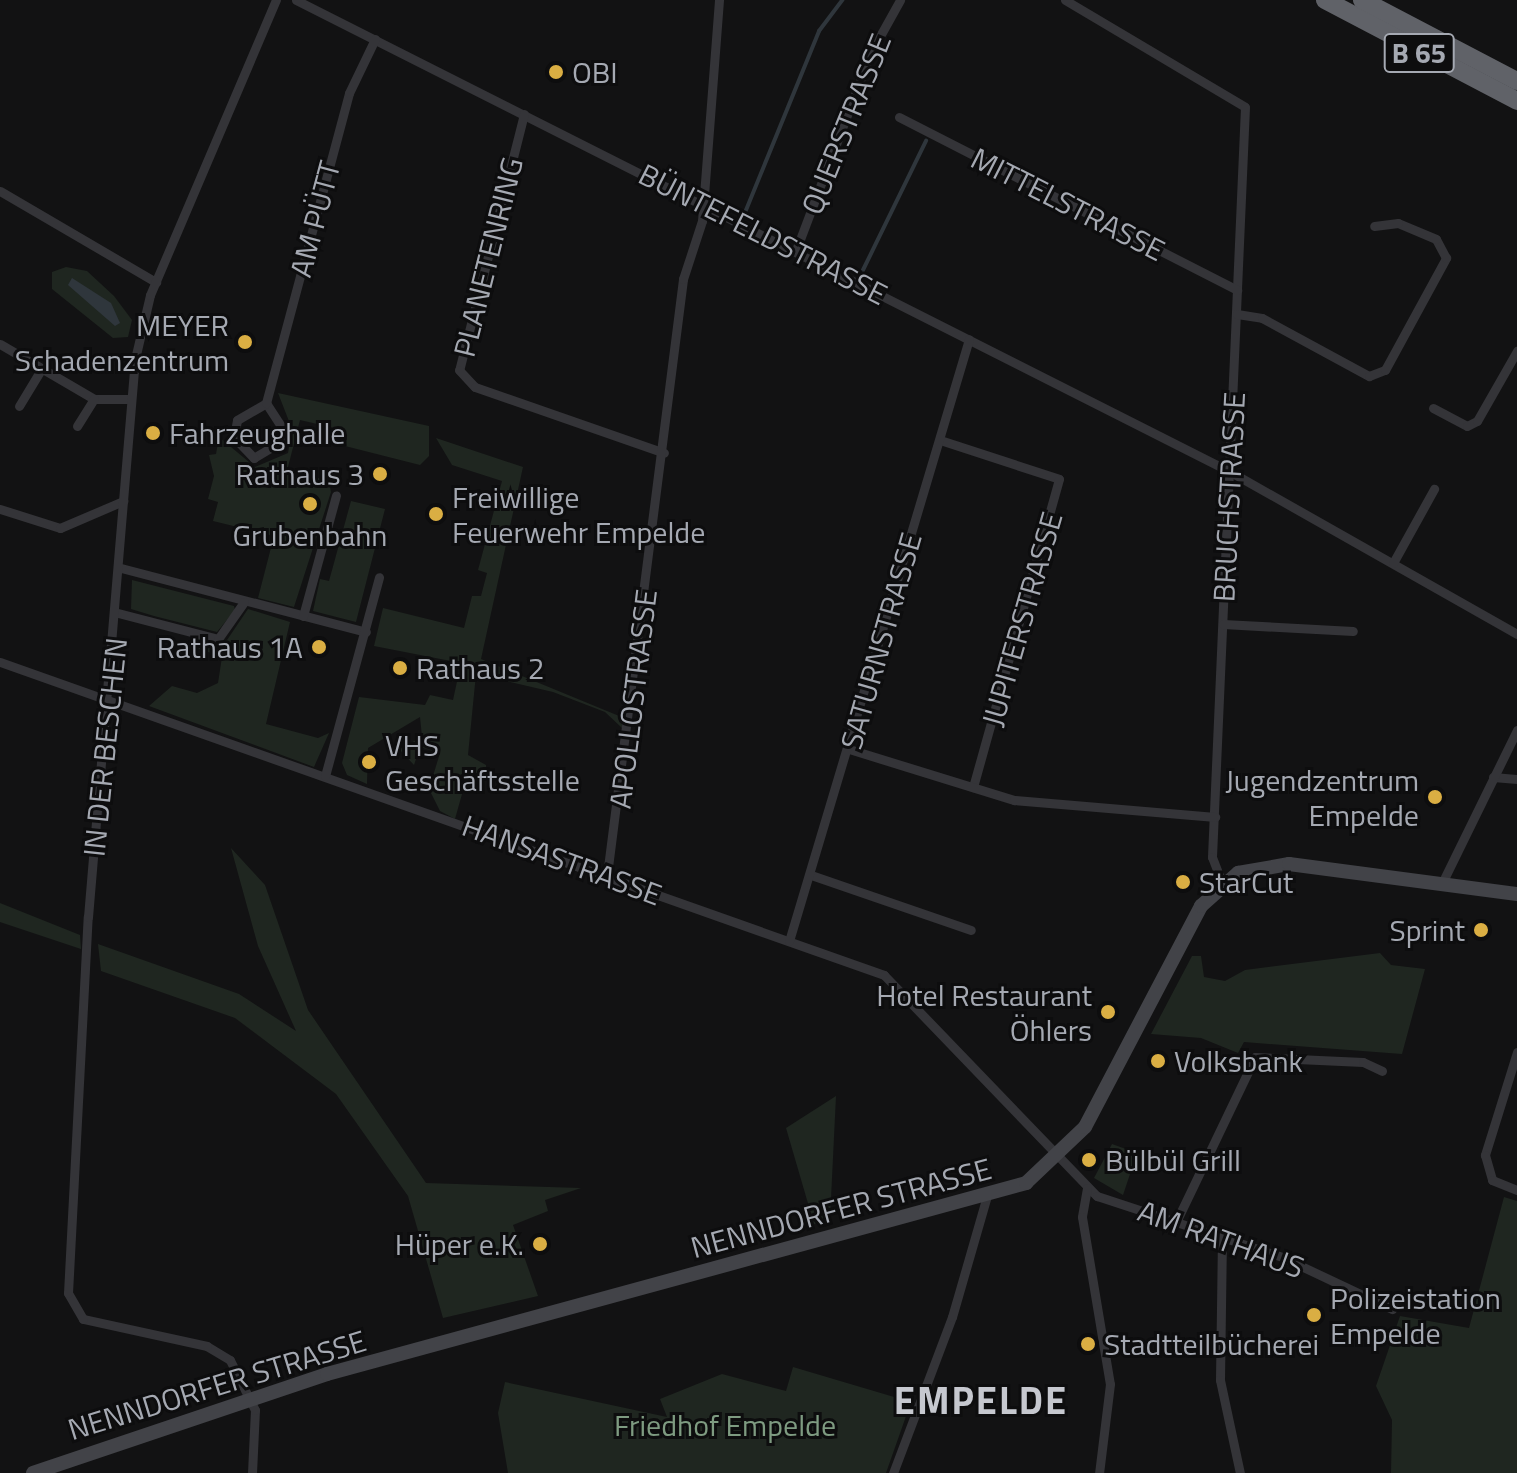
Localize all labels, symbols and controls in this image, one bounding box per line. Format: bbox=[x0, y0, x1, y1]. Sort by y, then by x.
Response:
street label: QUERSTRASSE bbox=[793, 29, 899, 219]
road number: B 65 bbox=[1383, 29, 1455, 77]
place label: OBI bbox=[572, 54, 618, 90]
marker: OBI bbox=[547, 63, 565, 81]
street label: MITTELSTRASSE bbox=[965, 140, 1171, 268]
street label: PLANETENRING bbox=[446, 154, 530, 360]
street label: BÜNTEFELDSTRASSE bbox=[633, 156, 893, 312]
street label: AM PÜTT bbox=[282, 157, 348, 281]
place label: MEYER Schadenzentrum bbox=[15, 307, 229, 378]
marker: MEYER Schadenzentrum bbox=[236, 333, 254, 351]
street label: BRUCHSTRASSE bbox=[1206, 391, 1252, 603]
place label: Fahrzeughalle bbox=[169, 415, 346, 451]
marker: Fahrzeughalle bbox=[144, 424, 162, 442]
place label: Rathaus 3 bbox=[236, 456, 364, 492]
marker: Rathaus 3 bbox=[371, 465, 389, 483]
place label: Freiwillige Feuerwehr Empelde bbox=[452, 479, 705, 550]
marker: Grubenbahn bbox=[301, 495, 319, 513]
marker: Freiwillige Feuerwehr Empelde bbox=[427, 505, 445, 523]
street label: JUPITERSTRASSE bbox=[974, 508, 1070, 730]
place label: Grubenbahn bbox=[233, 517, 387, 553]
street label: SATURNSTRASSE bbox=[833, 529, 929, 753]
street label: APOLLOSTRASSE bbox=[602, 587, 664, 811]
place label: Rathaus 1A bbox=[157, 629, 303, 665]
street label: IN DER BESCHEN bbox=[76, 636, 134, 858]
marker: Rathaus 1A bbox=[310, 638, 328, 656]
place label: Rathaus 2 bbox=[416, 650, 544, 686]
marker: Rathaus 2 bbox=[391, 659, 409, 677]
place label: VHS Geschäftsstelle bbox=[385, 727, 580, 798]
marker: VHS Geschäftsstelle bbox=[360, 753, 378, 771]
place label: Jugendzentrum Empelde bbox=[1225, 762, 1419, 832]
marker: Jugendzentrum Empelde bbox=[1426, 788, 1444, 806]
street label: HANSASTRASSE bbox=[458, 807, 666, 913]
place label: StarCut bbox=[1199, 864, 1293, 900]
marker: StarCut bbox=[1174, 873, 1192, 891]
place label: Sprint bbox=[1389, 912, 1465, 948]
marker: Sprint bbox=[1472, 921, 1490, 939]
place label: Hotel Restaurant Öhlers bbox=[876, 977, 1092, 1048]
marker: Hotel Restaurant Öhlers bbox=[1099, 1003, 1117, 1021]
place label: Volksbank bbox=[1174, 1043, 1303, 1079]
marker: Volksbank bbox=[1149, 1052, 1167, 1070]
place label: Bülbül Grill bbox=[1105, 1142, 1241, 1178]
street label: NENNDORFER STRASSE bbox=[687, 1151, 995, 1265]
marker: Bülbül Grill bbox=[1080, 1151, 1098, 1169]
street label: AM RATHAUS bbox=[1133, 1192, 1309, 1286]
place label: Hüper e.K. bbox=[395, 1226, 524, 1262]
marker: Hüper e.K. bbox=[531, 1235, 549, 1253]
place label: Polizeistation Empelde bbox=[1330, 1280, 1501, 1350]
marker: Polizeistation Empelde bbox=[1305, 1306, 1323, 1324]
street label: NENNDORFER STRASSE bbox=[64, 1323, 370, 1447]
place label: Stadtteilbücherei bbox=[1104, 1326, 1319, 1362]
marker: Stadtteilbücherei bbox=[1079, 1335, 1097, 1353]
district label: EMPELDE bbox=[894, 1378, 1068, 1424]
park label: Friedhof Empelde bbox=[614, 1407, 836, 1443]

